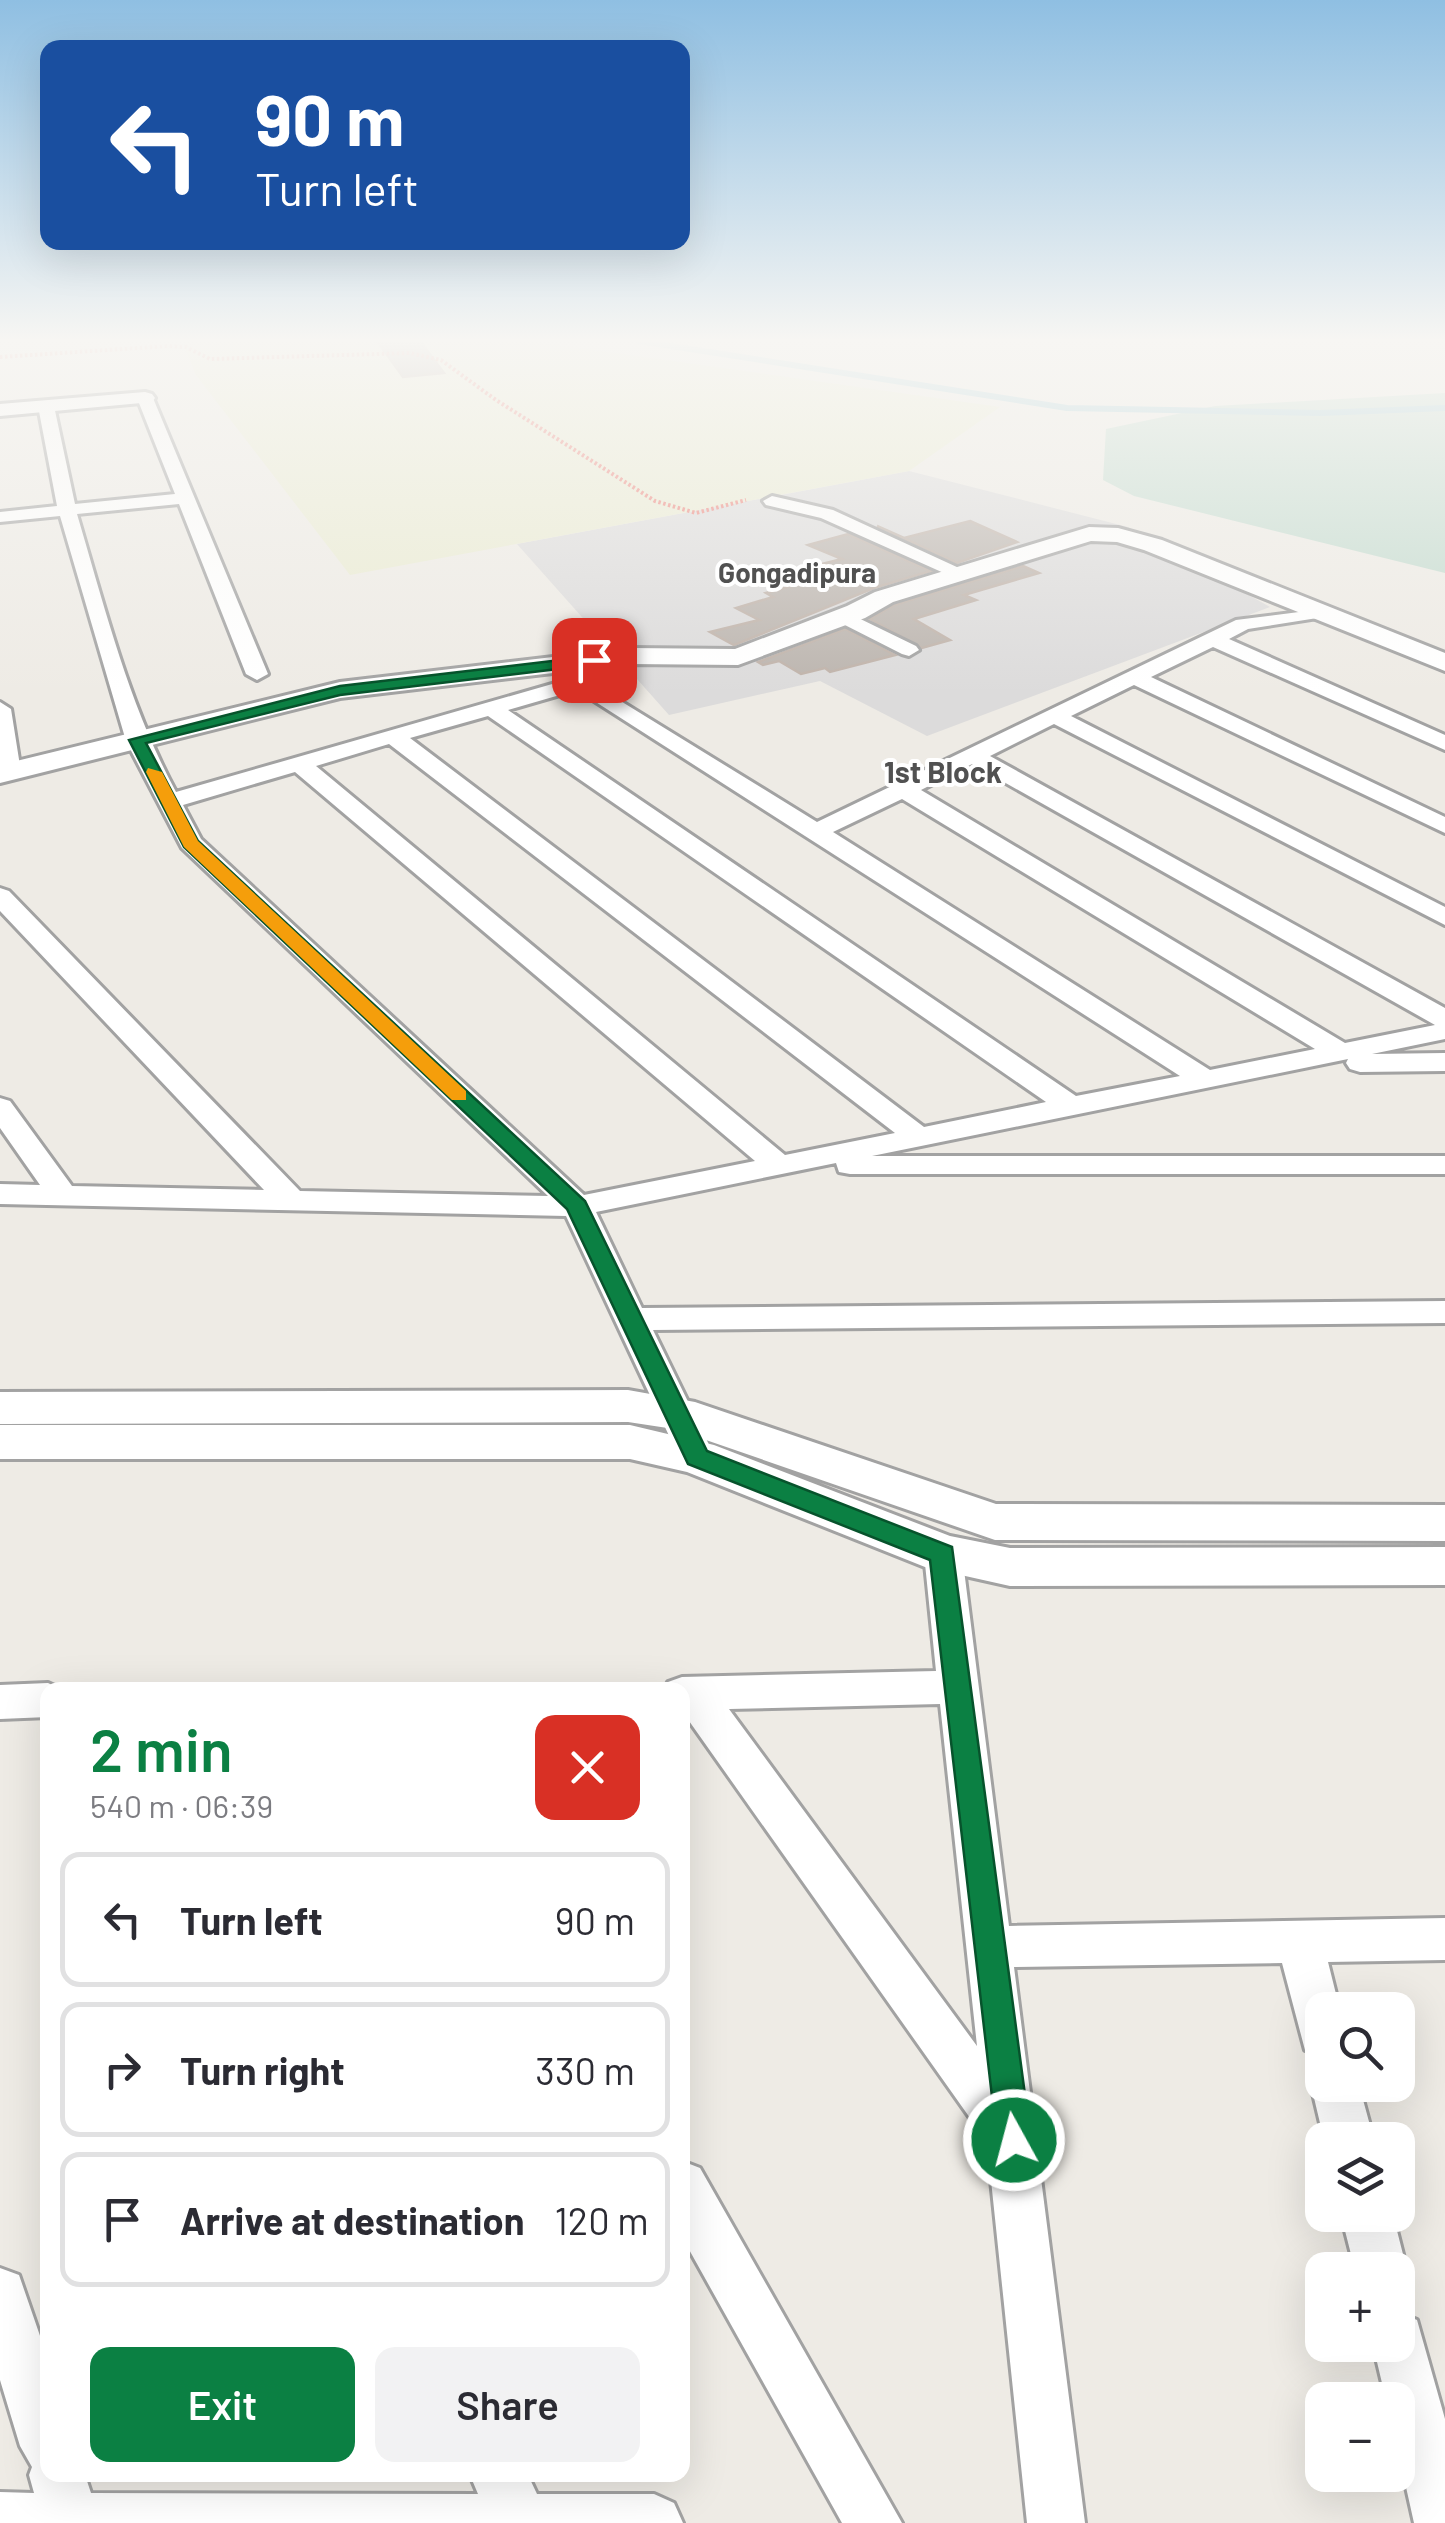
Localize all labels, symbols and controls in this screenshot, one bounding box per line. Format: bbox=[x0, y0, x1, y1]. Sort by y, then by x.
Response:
text: 90 m bbox=[255, 76, 405, 160]
icon: left bbox=[90, 80, 220, 210]
text: Turn left bbox=[255, 161, 419, 215]
district label: Gongadipura bbox=[718, 555, 876, 589]
pin bbox=[552, 618, 637, 703]
icon: arrive bbox=[567, 633, 622, 688]
district label: 1st Block bbox=[884, 753, 1002, 789]
text: 2 min bbox=[90, 1712, 233, 1784]
button: close bbox=[535, 1715, 640, 1820]
text: 540 m · 06:39 bbox=[90, 1786, 273, 1824]
icon: left bbox=[95, 1892, 150, 1947]
text: Turn left bbox=[180, 1897, 323, 1943]
text: 90 m bbox=[555, 1897, 635, 1943]
map controls bbox=[1305, 1992, 1415, 2492]
button: search bbox=[1305, 1992, 1415, 2102]
icon: right bbox=[95, 2042, 150, 2097]
text: Turn right bbox=[180, 2047, 345, 2093]
text: 330 m bbox=[535, 2047, 635, 2093]
position arrow bbox=[962, 2088, 1066, 2192]
button: layers bbox=[1305, 2122, 1415, 2232]
icon: arrive bbox=[95, 2192, 150, 2247]
text: Arrive at destination bbox=[180, 2197, 525, 2243]
text: 120 m bbox=[555, 2197, 649, 2243]
button: + bbox=[1305, 2252, 1415, 2362]
button: Exit bbox=[90, 2347, 355, 2462]
button: Share bbox=[375, 2347, 640, 2462]
button: − bbox=[1305, 2382, 1415, 2492]

